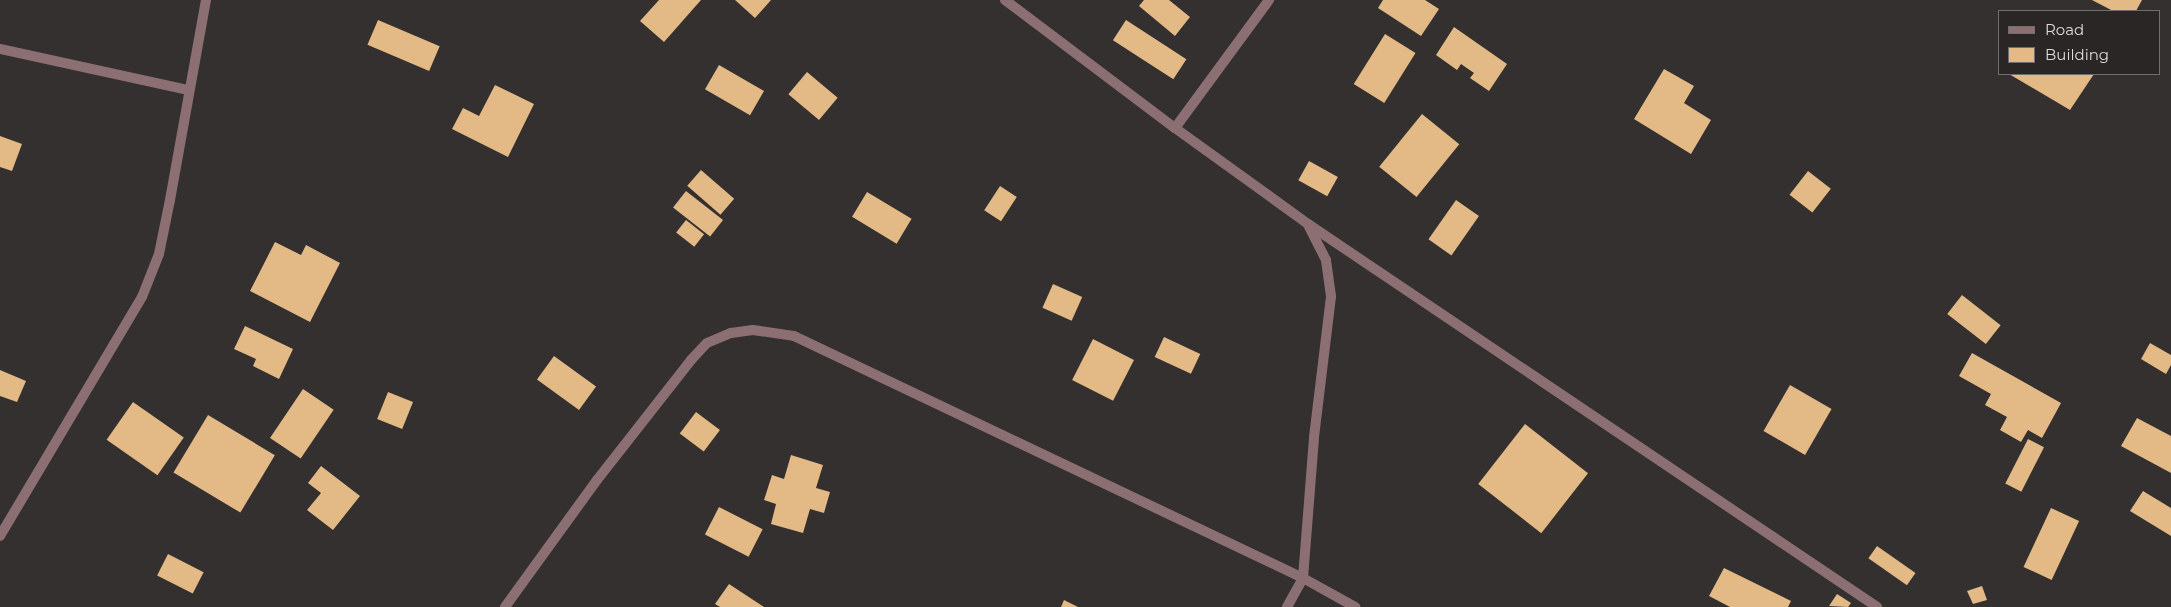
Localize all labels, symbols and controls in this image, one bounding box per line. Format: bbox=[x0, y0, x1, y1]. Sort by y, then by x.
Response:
legend bbox=[1998, 10, 2161, 75]
text: Road bbox=[2045, 20, 2084, 39]
text: Building bbox=[2045, 45, 2109, 64]

